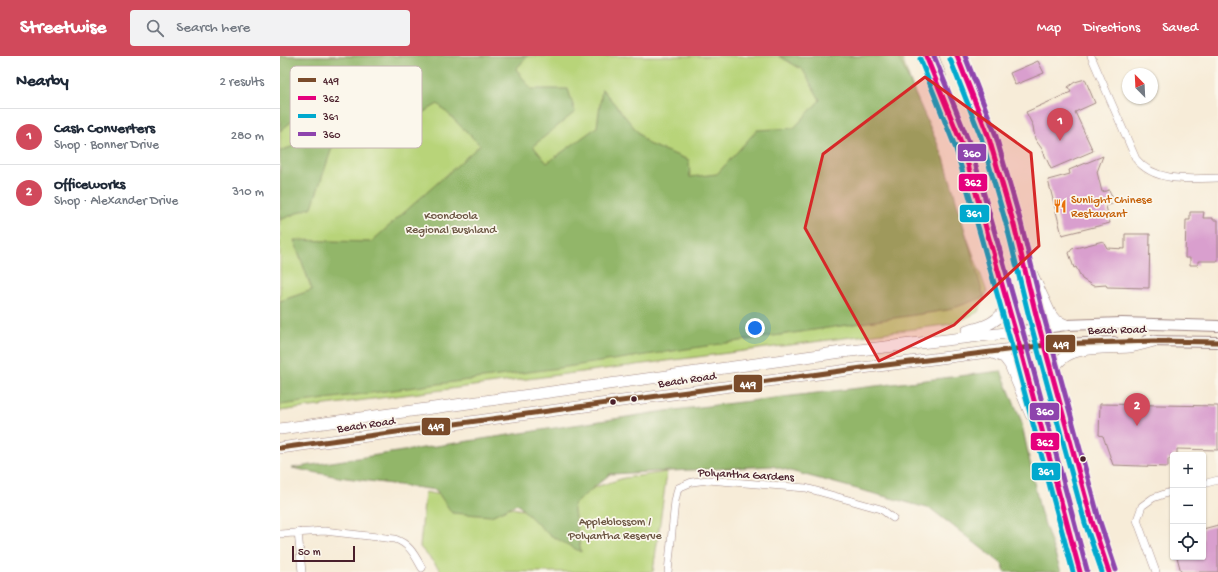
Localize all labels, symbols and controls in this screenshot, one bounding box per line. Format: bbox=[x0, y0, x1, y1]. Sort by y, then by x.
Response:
search box bbox=[130, 10, 410, 46]
text: Streetwise bbox=[20, 17, 106, 40]
icon: search bbox=[144, 17, 166, 39]
text: Search here bbox=[176, 19, 250, 37]
text: Map bbox=[1037, 20, 1061, 37]
text: Directions bbox=[1083, 20, 1140, 37]
text: Saved bbox=[1162, 20, 1198, 37]
legend bbox=[290, 66, 422, 148]
north arrow bbox=[1122, 68, 1158, 104]
text: Nearby bbox=[16, 72, 69, 92]
text: 2 results bbox=[219, 75, 264, 90]
text: 449 bbox=[323, 76, 339, 88]
text: 362 bbox=[322, 94, 340, 106]
pin: 1 bbox=[1047, 108, 1073, 141]
text: 361 bbox=[322, 112, 339, 124]
text: Cash Converters bbox=[54, 120, 155, 138]
text: 1 bbox=[26, 129, 32, 144]
text: 280 m bbox=[231, 129, 264, 144]
text: 360 bbox=[322, 130, 341, 142]
text: Shop · Bonner Drive bbox=[54, 138, 159, 153]
line badge: 360 bbox=[957, 143, 987, 162]
text: 360 bbox=[962, 149, 982, 161]
line badge: 362 bbox=[958, 173, 988, 192]
text: Officeworks bbox=[54, 176, 125, 194]
text: 362 bbox=[964, 178, 982, 190]
text: 2 bbox=[26, 185, 32, 200]
text: 310 m bbox=[232, 185, 264, 200]
text: Shop · Alexander Drive bbox=[54, 194, 178, 209]
place label: Sunlight Chinese Restaurant bbox=[1071, 194, 1153, 222]
restaurant icon: Sunlight Chinese Restaurant bbox=[1052, 198, 1068, 214]
line badge: 361 bbox=[959, 204, 990, 223]
text: 361 bbox=[965, 209, 982, 221]
park label: Koondoola Regional Bushland bbox=[406, 210, 497, 238]
your location bbox=[745, 318, 765, 338]
street label: Beach Road bbox=[1087, 323, 1147, 339]
line badge: 449 bbox=[1045, 334, 1076, 353]
text: 449 bbox=[1052, 340, 1069, 352]
street label: Beach Road bbox=[656, 370, 718, 392]
line badge: 449 bbox=[733, 374, 763, 393]
text: 449 bbox=[739, 380, 756, 392]
pin: 2 bbox=[1124, 393, 1150, 426]
unlabelled marker bbox=[629, 394, 639, 404]
unlabelled marker bbox=[608, 397, 618, 407]
line badge: 360 bbox=[1029, 402, 1060, 421]
text: 360 bbox=[1035, 407, 1055, 419]
street label: Beach Road bbox=[335, 415, 397, 437]
line badge: 449 bbox=[421, 417, 451, 436]
text: 449 bbox=[427, 422, 444, 434]
line badge: 362 bbox=[1030, 432, 1060, 451]
text: 362 bbox=[1036, 438, 1054, 450]
map controls bbox=[1170, 452, 1206, 560]
button: + bbox=[1170, 452, 1206, 488]
unlabelled marker bbox=[1078, 454, 1088, 464]
line badge: 361 bbox=[1031, 462, 1061, 481]
street label: Polyantha Gardens bbox=[696, 466, 795, 486]
text: 361 bbox=[1037, 467, 1054, 479]
button: − bbox=[1170, 488, 1206, 524]
park label: Appleblossom / Polyantha Reserve bbox=[567, 516, 663, 544]
button: locate bbox=[1170, 524, 1206, 560]
scale bar bbox=[292, 544, 355, 563]
text: 50 m bbox=[298, 547, 320, 559]

